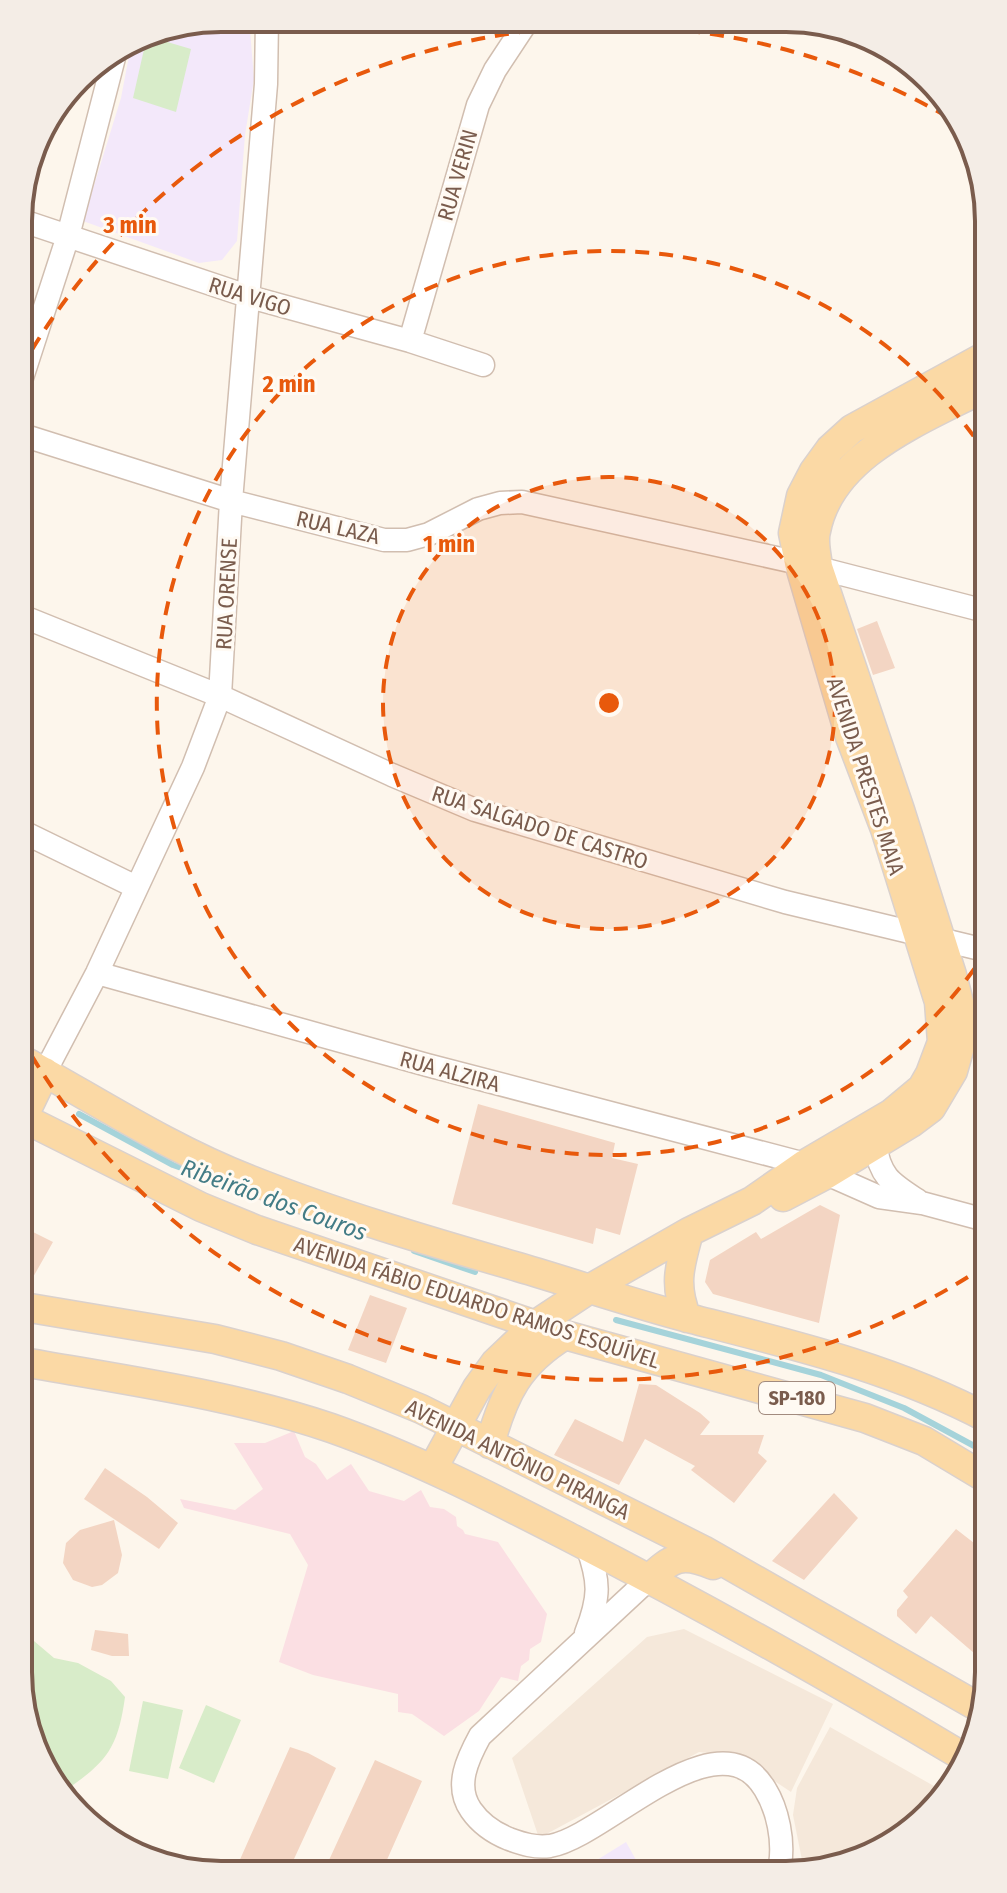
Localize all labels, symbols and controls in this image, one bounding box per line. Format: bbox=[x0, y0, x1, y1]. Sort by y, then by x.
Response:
street label: RUA VERIN bbox=[432, 126, 483, 224]
text: 3 min bbox=[102, 211, 157, 239]
street label: RUA VIGO bbox=[205, 271, 294, 322]
text: 2 min bbox=[261, 370, 316, 398]
street label: RUA LAZA bbox=[294, 505, 383, 550]
text: 1 min bbox=[423, 530, 475, 558]
street label: RUA ORENSE bbox=[210, 537, 243, 651]
street label: AVENIDA PRESTES MAIA bbox=[821, 674, 910, 879]
centre of rings bbox=[595, 689, 623, 717]
street label: RUA SALGADO DE CASTRO bbox=[428, 780, 651, 875]
street label: RUA ALZIRA bbox=[397, 1045, 503, 1098]
water label: Ribeirão dos Couros bbox=[177, 1153, 371, 1247]
street label: AVENIDA FÁBIO EDUARDO RAMOS ESQUÍVEL bbox=[291, 1230, 663, 1375]
road number: SP-180 bbox=[759, 1382, 835, 1414]
street label: AVENIDA ANTÔNIO PIRANGA bbox=[401, 1393, 635, 1526]

